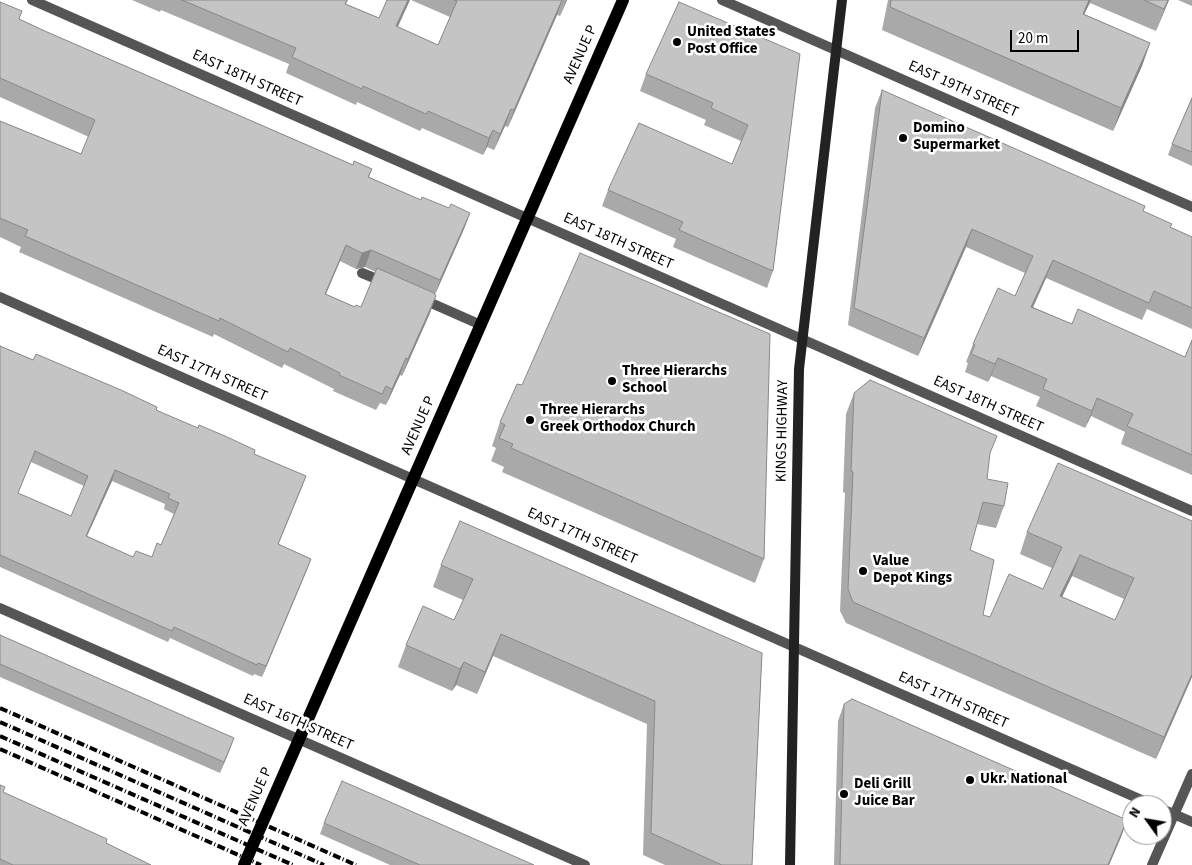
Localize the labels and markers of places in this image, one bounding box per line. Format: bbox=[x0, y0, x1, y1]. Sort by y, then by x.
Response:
place label: United States Post Office bbox=[687, 24, 775, 59]
marker: United States Post Office bbox=[671, 36, 683, 48]
place label: Domino Supermarket bbox=[913, 120, 1000, 155]
marker: Domino Supermarket bbox=[897, 132, 909, 144]
place label: Three Hierarchs School bbox=[622, 363, 727, 398]
marker: Three Hierarchs School bbox=[606, 375, 618, 387]
place label: Three Hierarchs Greek Orthodox Church bbox=[540, 402, 695, 437]
marker: Three Hierarchs Greek Orthodox Church bbox=[524, 414, 536, 426]
place label: Value Depot Kings bbox=[873, 553, 952, 588]
marker: Value Depot Kings bbox=[857, 565, 869, 577]
place label: Ukr. National bbox=[980, 771, 1067, 789]
marker: Ukr. National bbox=[964, 774, 976, 786]
place label: Deli Grill Juice Bar bbox=[854, 776, 915, 811]
marker: Deli Grill Juice Bar bbox=[838, 788, 850, 800]

